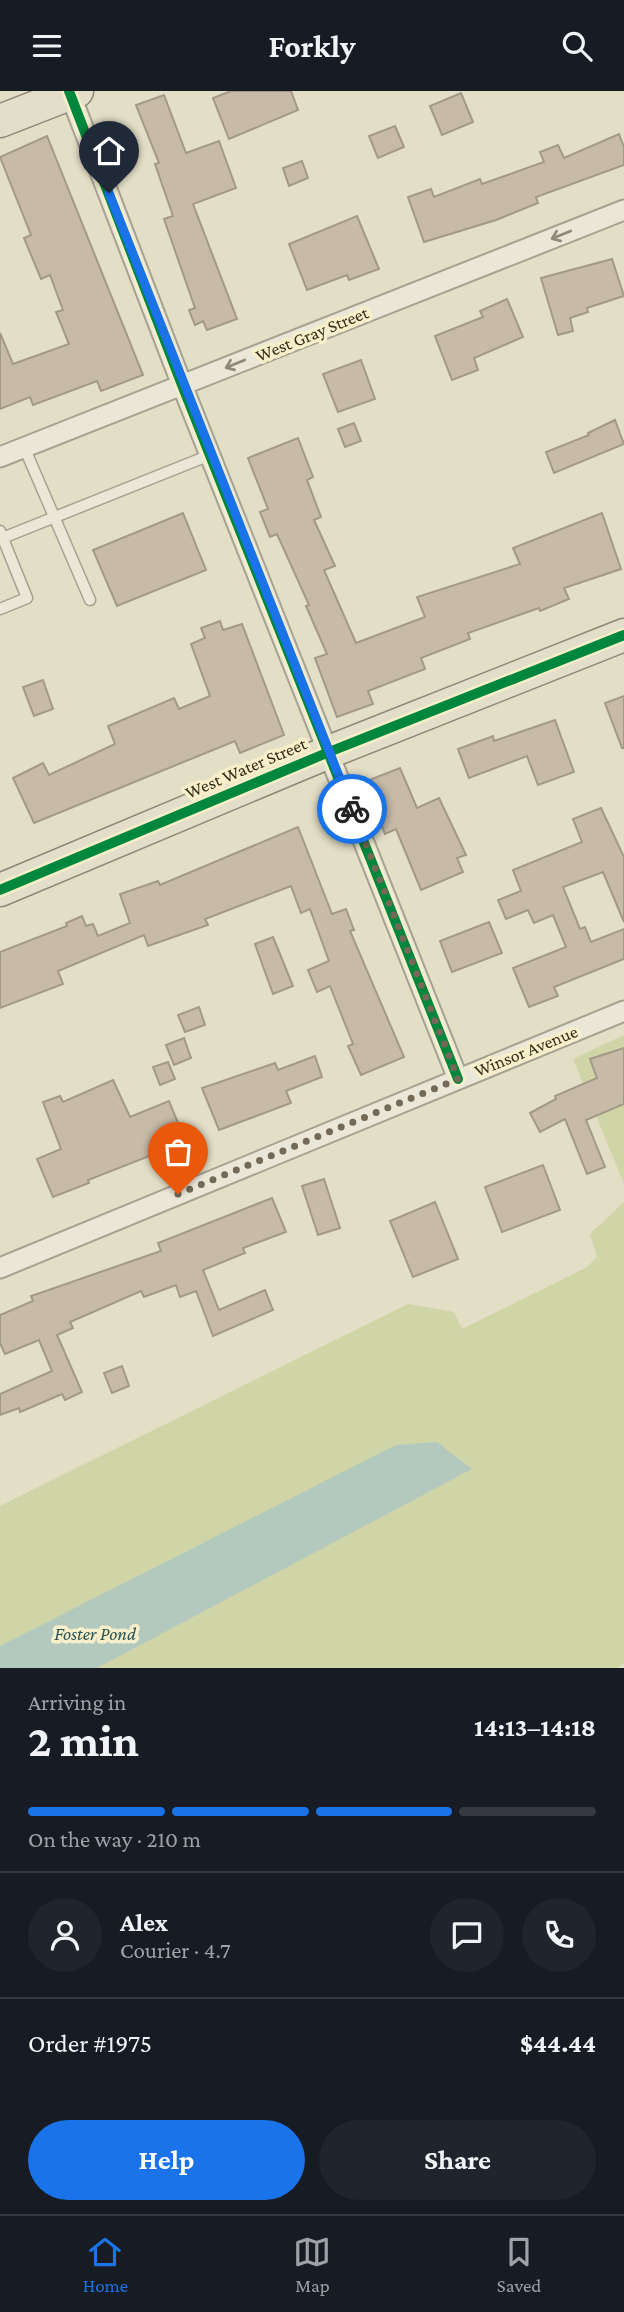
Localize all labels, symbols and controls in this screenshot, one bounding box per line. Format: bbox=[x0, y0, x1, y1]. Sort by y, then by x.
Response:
icon: menu bbox=[28, 27, 66, 65]
icon: search bbox=[558, 27, 596, 65]
text: Forkly bbox=[268, 28, 356, 64]
pin bbox=[79, 121, 139, 193]
icon: home bbox=[90, 132, 128, 170]
one-way arrow bbox=[550, 230, 572, 243]
street label: West Gray Street bbox=[253, 302, 372, 366]
one-way arrow bbox=[225, 358, 246, 371]
street label: West Water Street bbox=[182, 733, 311, 803]
courier bbox=[317, 774, 387, 844]
icon: bike bbox=[333, 790, 371, 828]
street label: Winsor Avenue bbox=[472, 1021, 581, 1081]
pin bbox=[148, 1122, 208, 1194]
icon: bag bbox=[159, 1133, 197, 1171]
water label: Foster Pond bbox=[54, 1623, 137, 1644]
text: Arriving in bbox=[28, 1689, 126, 1715]
text: 14:13–14:18 bbox=[474, 1713, 596, 1742]
text: 2 min bbox=[28, 1715, 139, 1766]
text: On the way · 210 m bbox=[28, 1826, 201, 1852]
button: person bbox=[28, 1898, 102, 1972]
button: chat bbox=[430, 1898, 504, 1972]
button: phone bbox=[522, 1898, 596, 1972]
text: Alex bbox=[120, 1908, 168, 1937]
text: Courier · 4.7 bbox=[120, 1937, 231, 1963]
text: Order #1975 bbox=[28, 2029, 152, 2058]
text: $44.44 bbox=[520, 2029, 596, 2058]
button: Help bbox=[28, 2120, 305, 2200]
button: Share bbox=[319, 2120, 596, 2200]
tab: Home bbox=[83, 2233, 128, 2296]
tab: Map bbox=[293, 2233, 331, 2296]
tab: Saved bbox=[497, 2233, 541, 2296]

